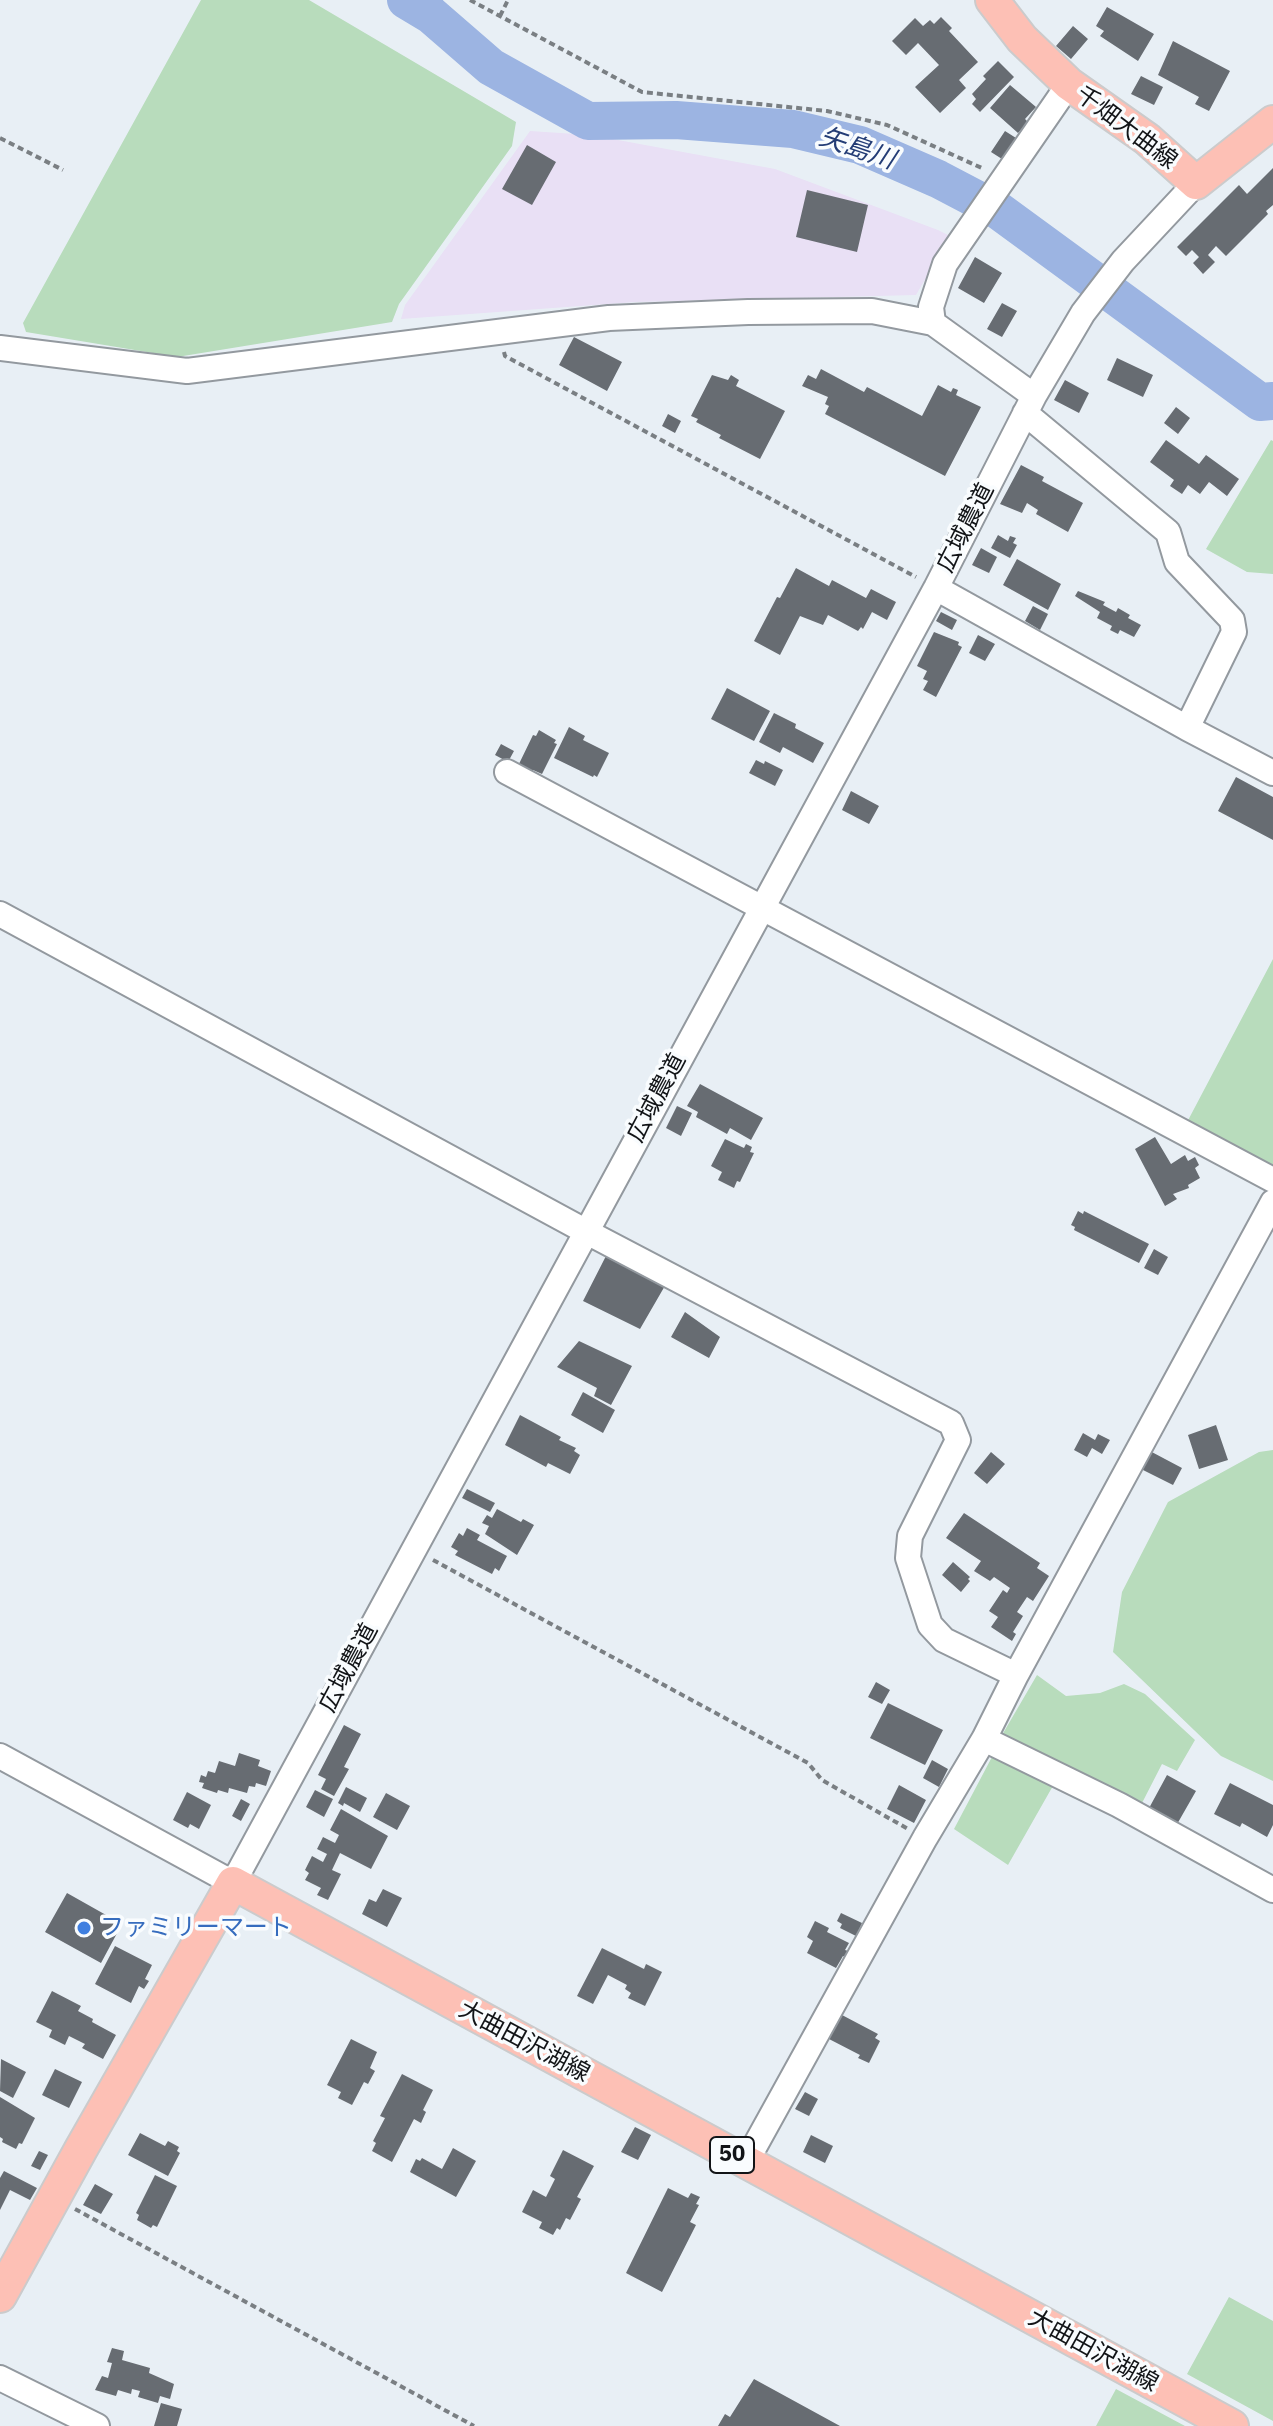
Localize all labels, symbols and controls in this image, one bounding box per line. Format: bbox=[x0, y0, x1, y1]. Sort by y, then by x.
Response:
street label: 千畑大曲線 bbox=[1069, 80, 1183, 176]
water label: 矢島川 bbox=[815, 122, 899, 176]
street label: 広域農道 bbox=[931, 479, 1001, 577]
street label: 広域農道 bbox=[622, 1049, 692, 1147]
street label: 広域農道 bbox=[314, 1619, 384, 1717]
place label: ファミリーマート bbox=[100, 1914, 292, 1942]
marker: ファミリーマート bbox=[75, 1919, 93, 1937]
street label: 大曲田沢湖線 bbox=[454, 1995, 594, 2089]
road number: 50 bbox=[710, 2137, 754, 2173]
street label: 大曲田沢湖線 bbox=[1023, 2303, 1163, 2399]

